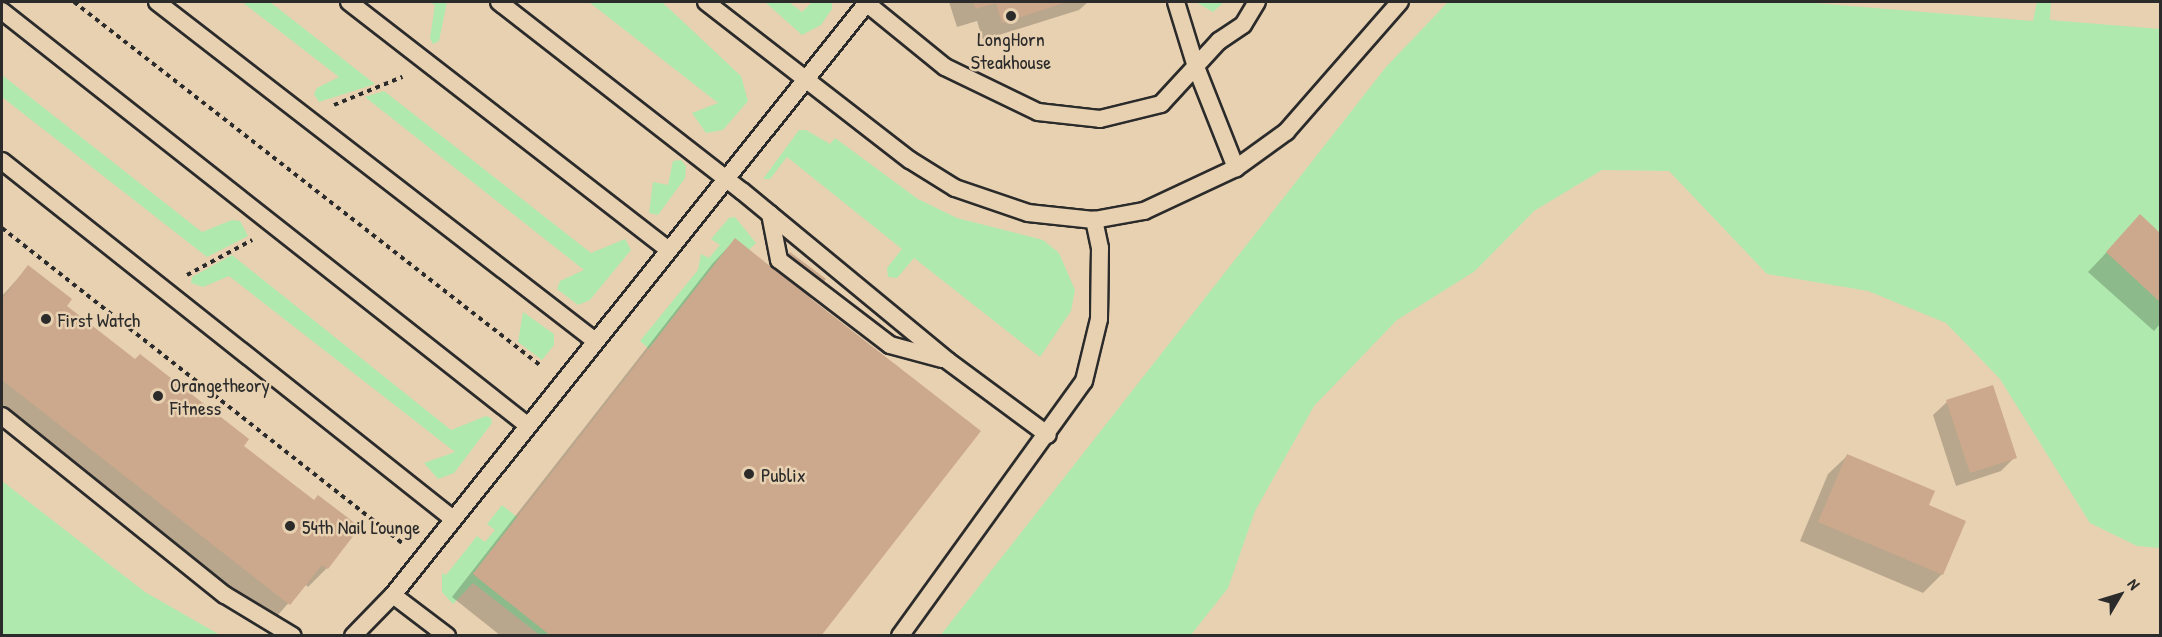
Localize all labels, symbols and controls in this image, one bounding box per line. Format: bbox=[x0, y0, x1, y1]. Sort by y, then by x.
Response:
marker: LongHorn Steakhouse bbox=[1004, 9, 1018, 23]
place label: LongHorn Steakhouse bbox=[971, 26, 1051, 73]
place label: First Watch bbox=[58, 307, 140, 331]
marker: First Watch bbox=[39, 312, 53, 326]
place label: Orangetheory Fitness bbox=[170, 372, 270, 419]
marker: Orangetheory Fitness bbox=[151, 389, 165, 403]
place label: Publix bbox=[761, 462, 806, 486]
marker: Publix bbox=[742, 467, 756, 481]
place label: 54th Nail Lounge bbox=[302, 514, 420, 538]
marker: 54th Nail Lounge bbox=[283, 519, 297, 533]
north arrow bbox=[2090, 565, 2150, 625]
text: N bbox=[2123, 574, 2145, 594]

